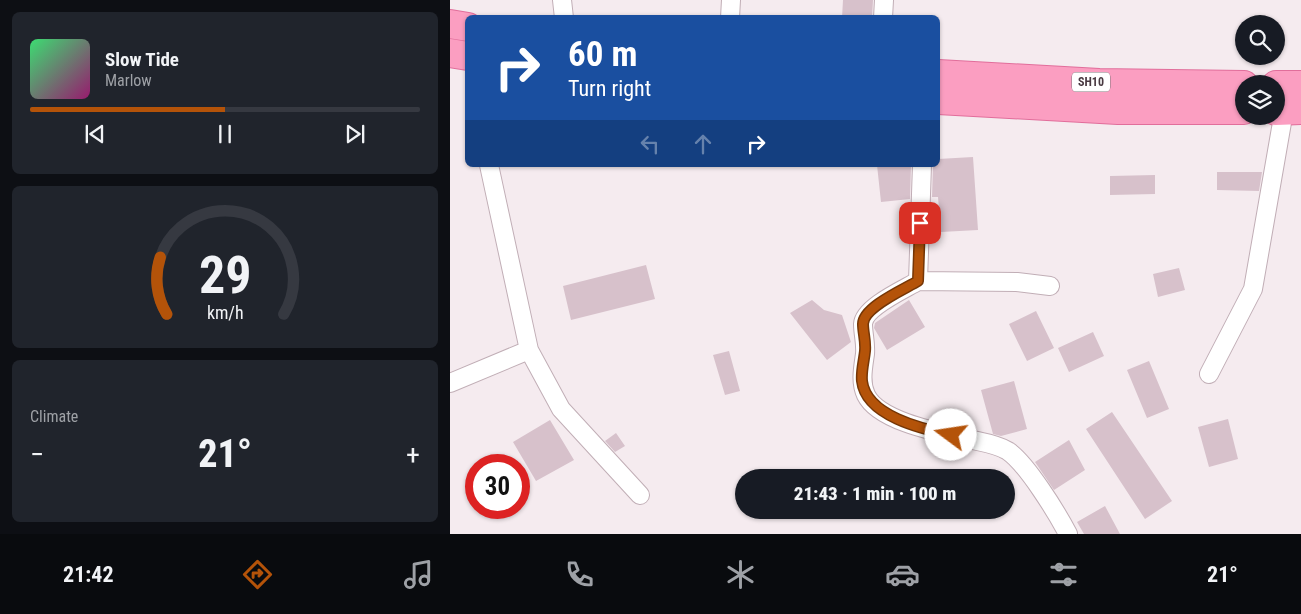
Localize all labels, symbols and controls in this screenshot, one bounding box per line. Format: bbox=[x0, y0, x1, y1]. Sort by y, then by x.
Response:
map controls bbox=[1235, 15, 1285, 125]
button: search bbox=[1235, 15, 1285, 65]
text: 60 m bbox=[568, 34, 637, 75]
icon: right bbox=[485, 35, 550, 100]
text: Slow Tide bbox=[105, 48, 179, 71]
text: Marlow bbox=[105, 71, 152, 90]
road number: SH10 bbox=[1072, 72, 1110, 91]
button: layers bbox=[1235, 75, 1285, 125]
text: Turn right bbox=[568, 76, 651, 101]
icon: previous bbox=[81, 120, 109, 148]
icon: pause bbox=[211, 120, 239, 148]
icon: next bbox=[341, 120, 369, 148]
icon: left bbox=[636, 130, 664, 158]
icon: ahead bbox=[689, 130, 717, 158]
icon: right bbox=[742, 130, 770, 158]
pin bbox=[899, 202, 941, 244]
icon: arrive bbox=[906, 209, 934, 237]
text: 29 bbox=[199, 245, 251, 306]
text: km/h bbox=[207, 302, 243, 323]
text: Climate bbox=[30, 407, 78, 426]
position arrow bbox=[924, 408, 976, 460]
text: 21° bbox=[198, 432, 252, 476]
text: − bbox=[30, 438, 44, 471]
text: + bbox=[406, 438, 420, 471]
speed limit sign: 30 bbox=[465, 454, 530, 519]
text: 21:43 · 1 min · 100 m bbox=[794, 482, 956, 505]
icon: directions bbox=[240, 557, 275, 592]
icon: music bbox=[401, 557, 436, 592]
icon: phone bbox=[562, 557, 597, 592]
icon: climate bbox=[723, 557, 758, 592]
icon: car bbox=[885, 557, 920, 592]
icon: filters bbox=[1046, 557, 1081, 592]
text: 21:42 bbox=[63, 562, 114, 587]
text: 21° bbox=[1207, 562, 1238, 587]

